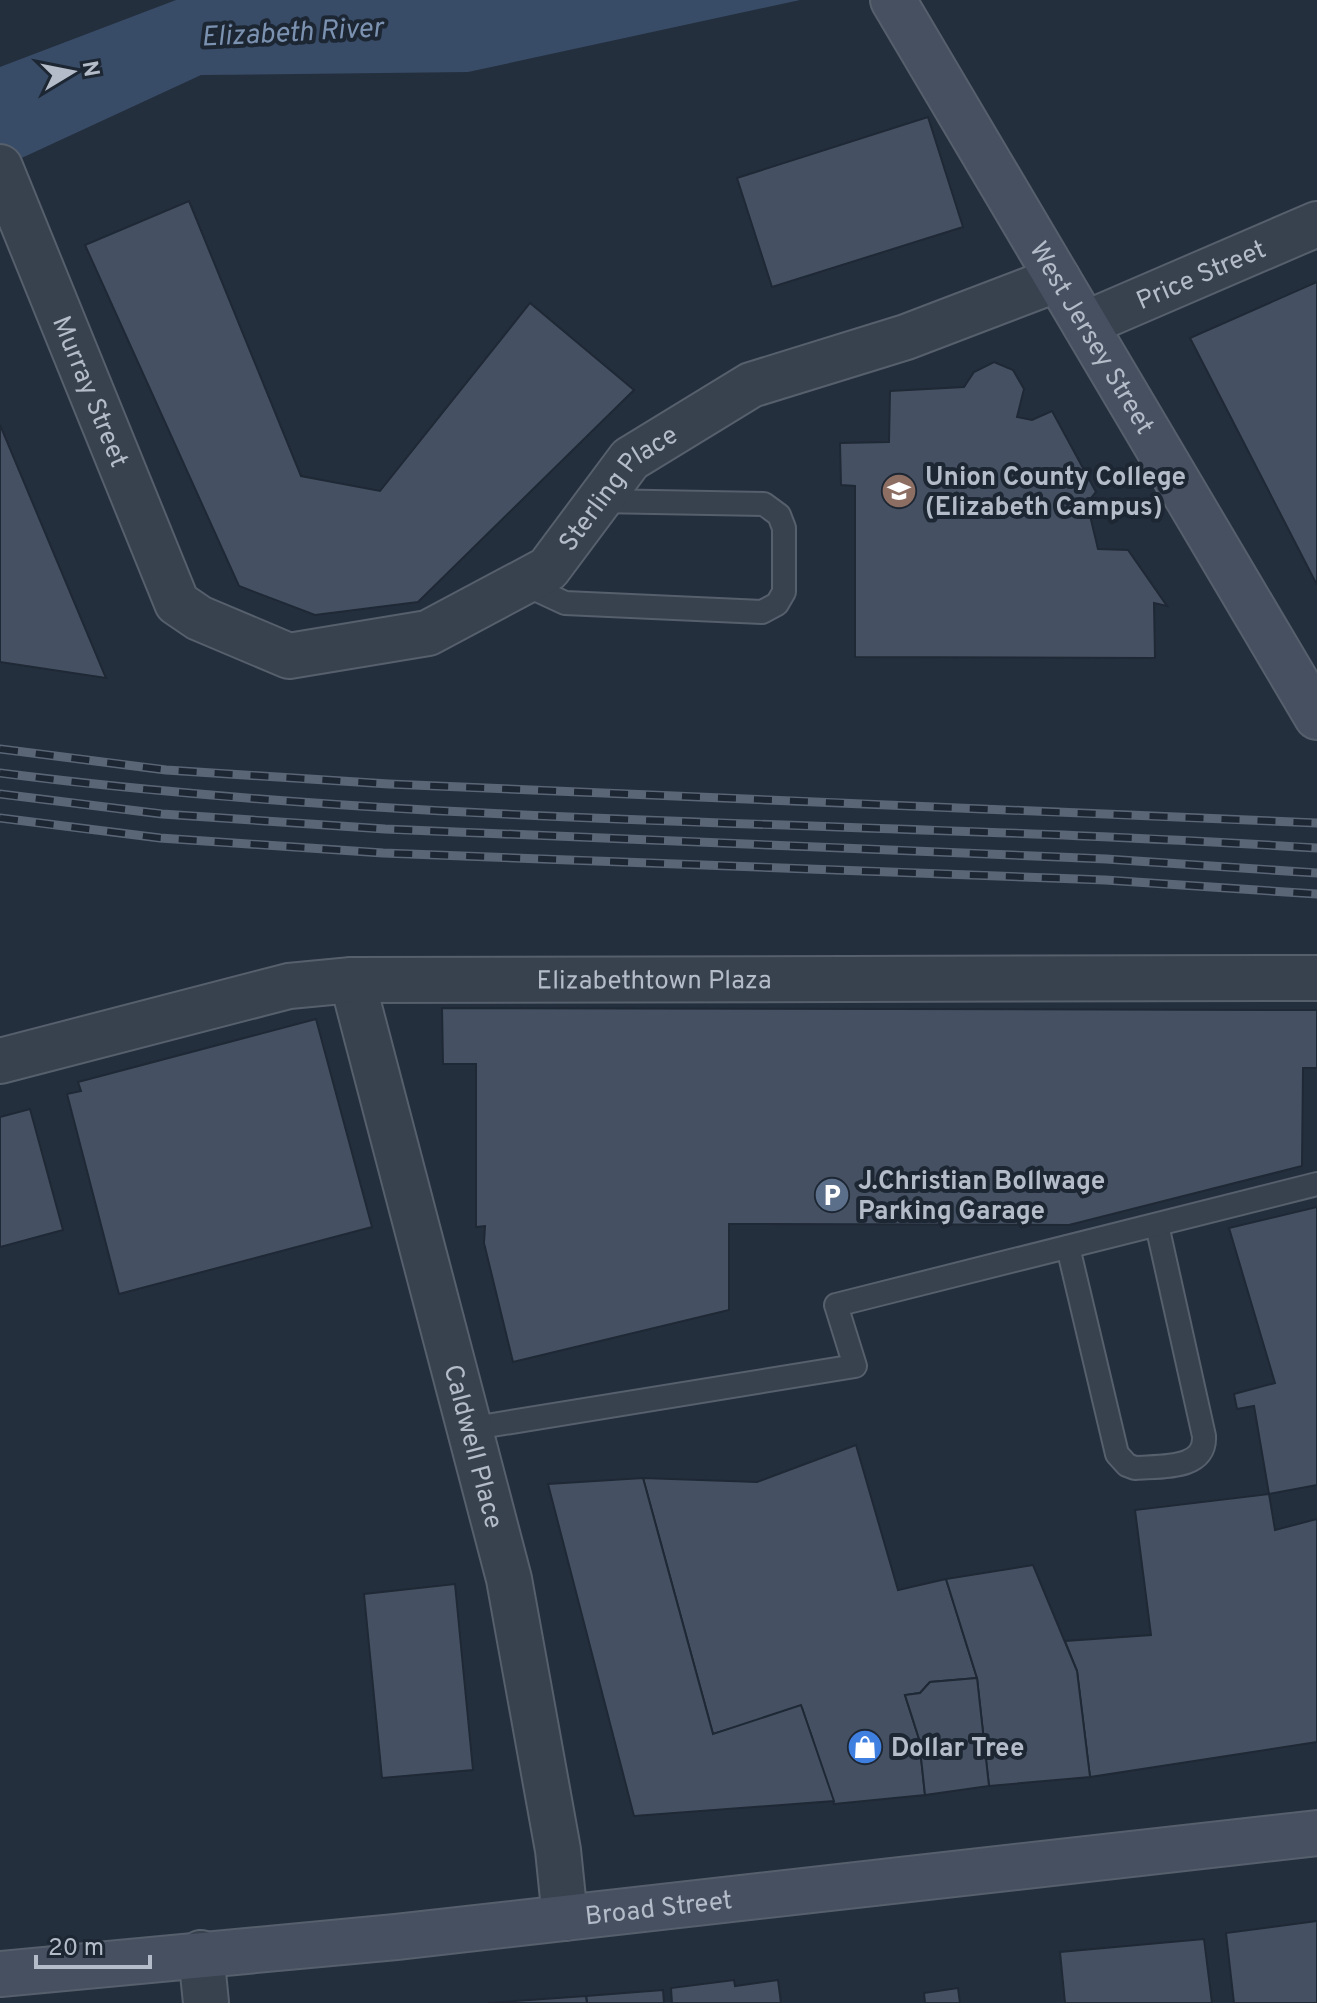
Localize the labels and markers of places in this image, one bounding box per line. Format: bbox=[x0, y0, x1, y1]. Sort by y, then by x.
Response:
place label: Union County College (Elizabeth Campus) bbox=[925, 462, 1186, 525]
school or university icon: Union County College (Elizabeth Campus) bbox=[880, 472, 918, 510]
place label: J.Christian Bollwage Parking Garage bbox=[858, 1166, 1105, 1229]
parking icon: J.Christian Bollwage Parking Garage bbox=[813, 1176, 851, 1214]
shop icon: Dollar Tree bbox=[846, 1728, 884, 1766]
place label: Dollar Tree bbox=[891, 1733, 1025, 1766]

